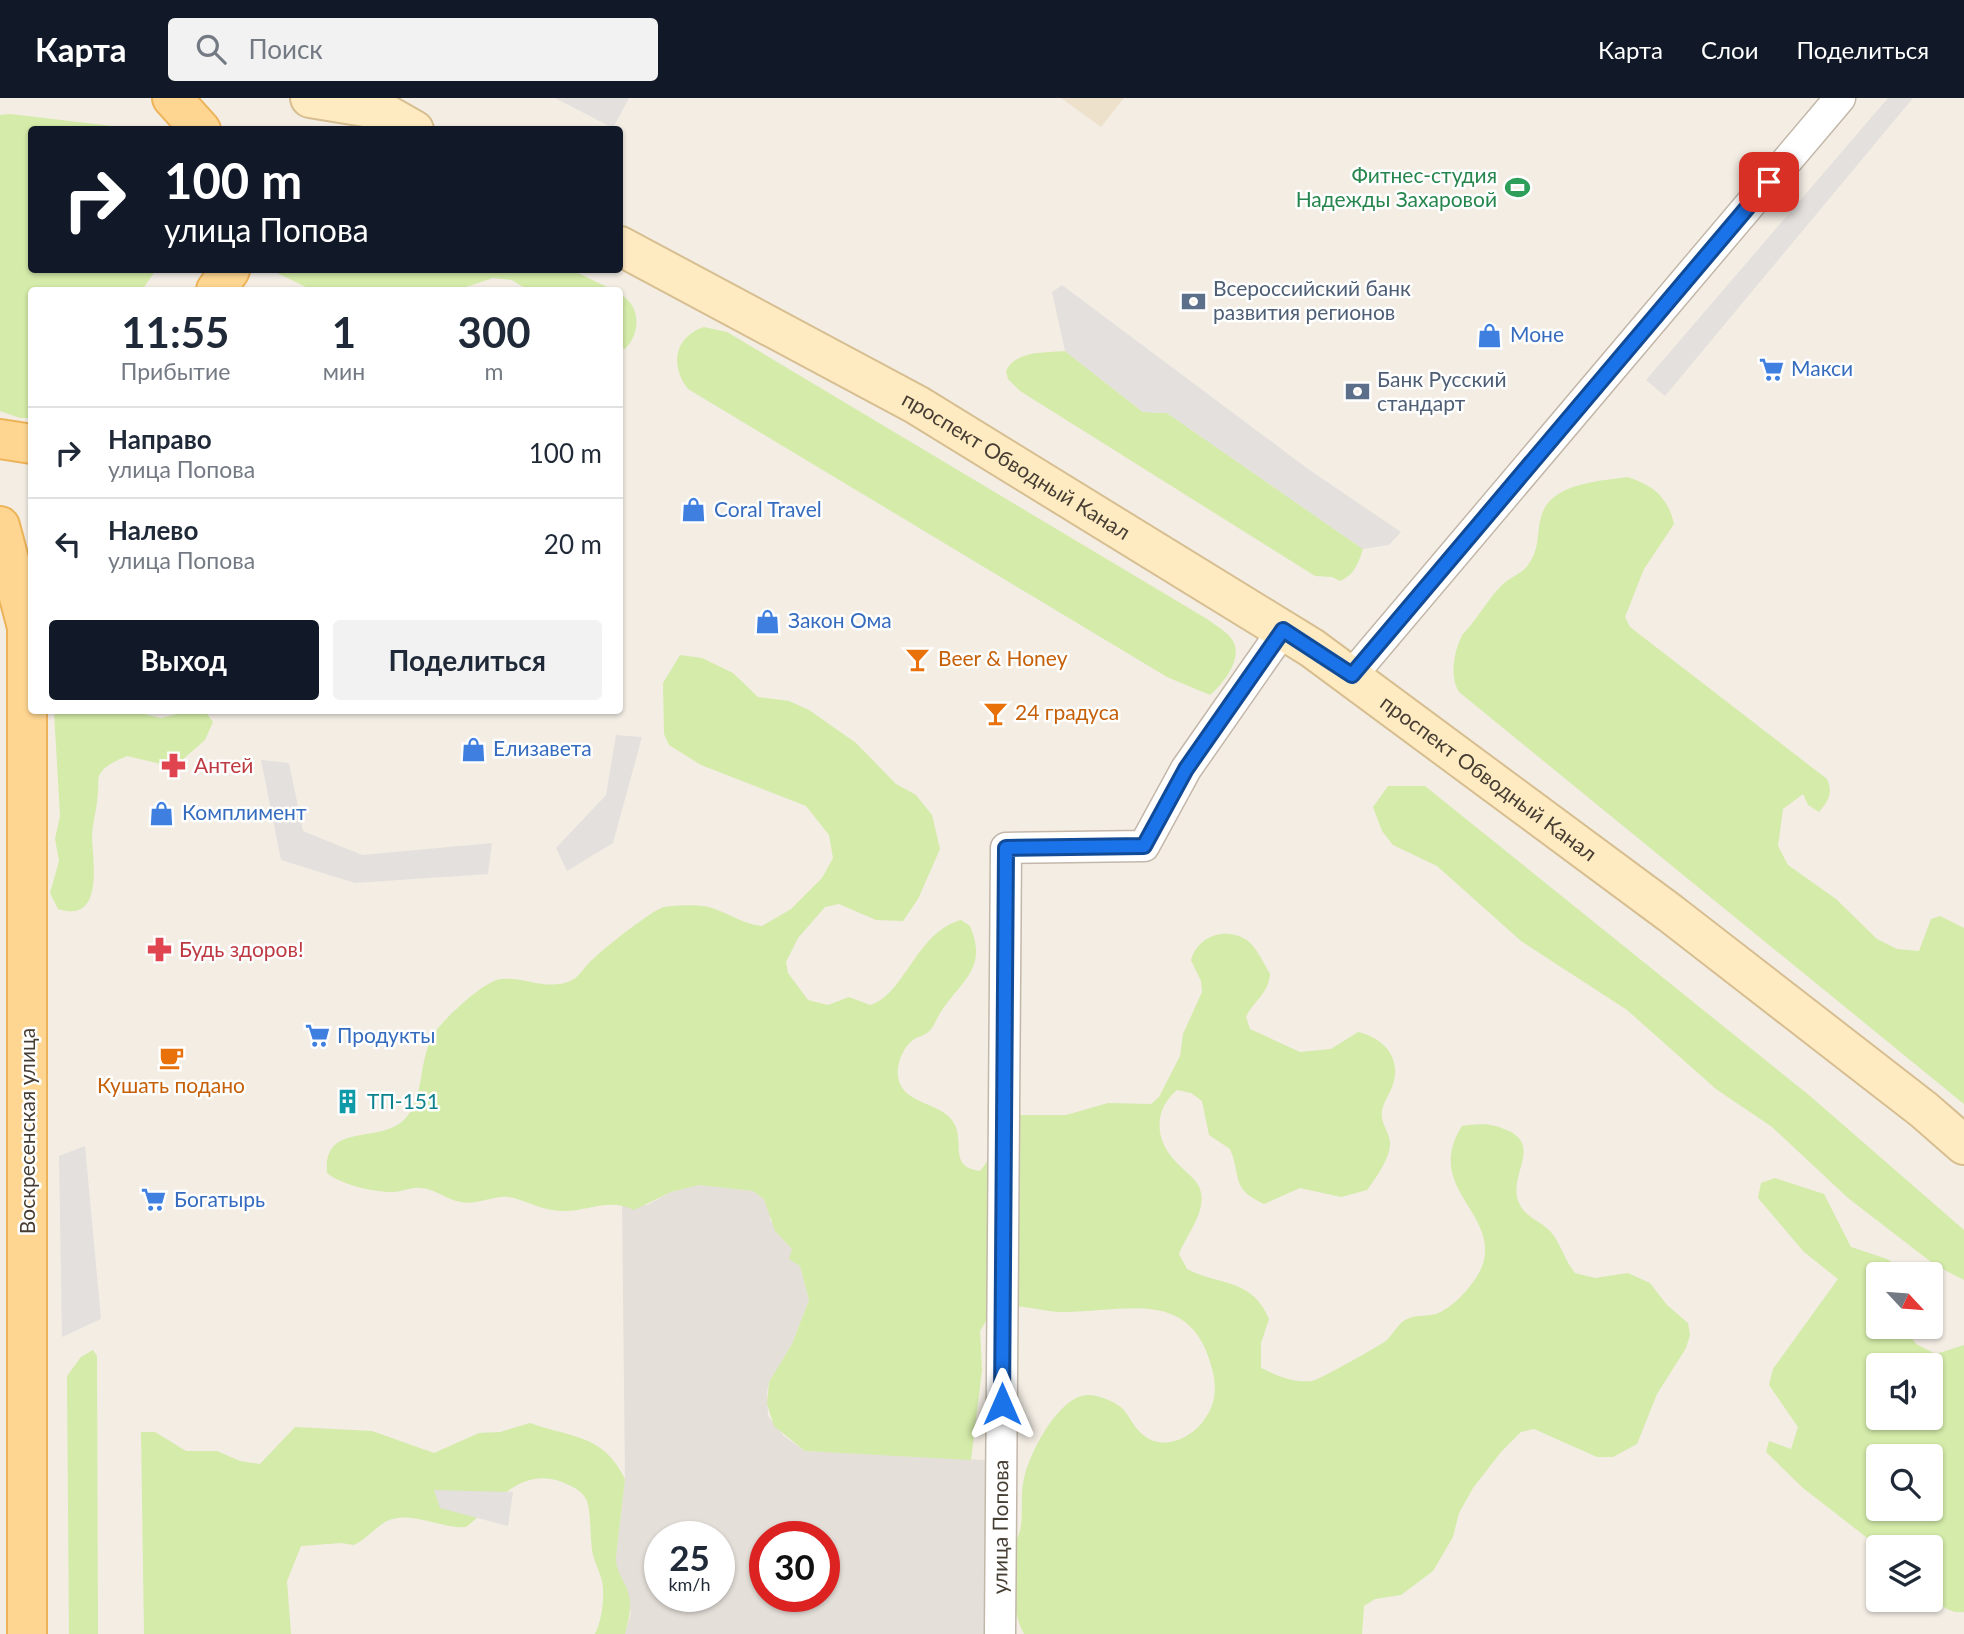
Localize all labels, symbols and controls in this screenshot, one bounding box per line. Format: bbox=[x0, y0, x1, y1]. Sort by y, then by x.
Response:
search box bbox=[168, 18, 658, 81]
text: Карта bbox=[35, 29, 126, 69]
icon: search bbox=[192, 30, 230, 68]
text: Поиск bbox=[248, 33, 323, 65]
text: Карта bbox=[1598, 35, 1663, 64]
text: Слои bbox=[1701, 35, 1758, 64]
text: Поделиться bbox=[1796, 35, 1929, 64]
text: 100 m bbox=[164, 151, 302, 209]
pin bbox=[1739, 152, 1799, 212]
icon: right bbox=[49, 154, 140, 245]
place label: Фитнес-студия Надежды Захаровой bbox=[1296, 162, 1497, 211]
icon: arrive bbox=[1750, 163, 1788, 201]
sports icon: Фитнес-студия Надежды Захаровой bbox=[1503, 174, 1531, 202]
text: улица Попова bbox=[164, 210, 369, 249]
place label: Всероссийский банк развития регионов bbox=[1213, 275, 1411, 324]
bank icon: Всероссийский банк развития регионов bbox=[1179, 287, 1207, 315]
text: 11:55 bbox=[121, 307, 229, 357]
text: 1 bbox=[332, 307, 356, 357]
text: 300 bbox=[458, 307, 531, 357]
shop icon: Моне bbox=[1476, 321, 1504, 349]
place label: Моне bbox=[1510, 321, 1564, 346]
supermarket icon: Макси bbox=[1757, 355, 1785, 383]
place label: Макси bbox=[1791, 355, 1853, 380]
text: Прибытие bbox=[120, 357, 230, 385]
text: мин bbox=[323, 357, 365, 385]
text: m bbox=[485, 357, 504, 385]
place label: Банк Русский стандарт bbox=[1377, 366, 1507, 415]
bank icon: Банк Русский стандарт bbox=[1343, 378, 1371, 406]
street label: проспект Обводный Канал bbox=[898, 385, 1135, 544]
text: Направо bbox=[108, 423, 212, 455]
icon: right bbox=[49, 434, 87, 472]
text: 100 m bbox=[529, 437, 602, 469]
text: улица Попова bbox=[108, 455, 255, 483]
shop icon: Coral Travel bbox=[680, 496, 708, 524]
place label: Coral Travel bbox=[714, 496, 822, 521]
text: Налево bbox=[108, 514, 198, 546]
icon: left bbox=[49, 525, 87, 563]
text: 20 m bbox=[544, 528, 602, 560]
text: улица Попова bbox=[108, 546, 255, 574]
shop icon: Закон Ома bbox=[754, 607, 782, 635]
place label: Закон Ома bbox=[788, 607, 892, 632]
button: Выход bbox=[49, 620, 319, 700]
button: Поделиться bbox=[333, 620, 602, 700]
bar icon: Beer & Honey bbox=[904, 645, 932, 673]
place label: Beer & Honey bbox=[938, 645, 1068, 670]
street label: проспект Обводный Канал bbox=[1376, 689, 1602, 866]
bar icon: 24 градуса bbox=[981, 699, 1009, 727]
place label: 24 градуса bbox=[1015, 699, 1119, 724]
shop icon: Елизавета bbox=[459, 735, 487, 763]
place label: Елизавета bbox=[493, 735, 592, 760]
pharmacy icon: Антей bbox=[160, 752, 188, 780]
place label: Антей bbox=[194, 752, 253, 777]
shop icon: Комплимент bbox=[148, 799, 176, 827]
place label: Комплимент bbox=[182, 799, 307, 824]
pharmacy icon: Будь здоров! bbox=[145, 936, 173, 964]
place label: Будь здоров! bbox=[179, 936, 304, 961]
supermarket icon: Продукты bbox=[303, 1022, 331, 1050]
place label: Продукты bbox=[337, 1022, 436, 1047]
street label: Воскресенская улица bbox=[14, 1028, 39, 1234]
cafe icon: Кушать подано bbox=[157, 1043, 185, 1071]
place label: Кушать подано bbox=[97, 1072, 245, 1097]
building icon: ТП-151 bbox=[333, 1088, 361, 1116]
place label: ТП-151 bbox=[367, 1088, 439, 1113]
supermarket icon: Богатырь bbox=[140, 1186, 168, 1214]
place label: Богатырь bbox=[174, 1186, 265, 1211]
north arrow bbox=[1866, 1262, 1942, 1339]
map controls bbox=[1866, 1262, 1943, 1612]
button: sound bbox=[1866, 1353, 1943, 1430]
position arrow bbox=[965, 1367, 1039, 1441]
button: search bbox=[1866, 1444, 1943, 1521]
street label: улица Попова bbox=[986, 1460, 1012, 1594]
speed limit sign: 30 bbox=[749, 1521, 840, 1612]
button: layers bbox=[1866, 1535, 1943, 1612]
text: 25 bbox=[669, 1536, 710, 1578]
text: km/h bbox=[668, 1573, 711, 1595]

